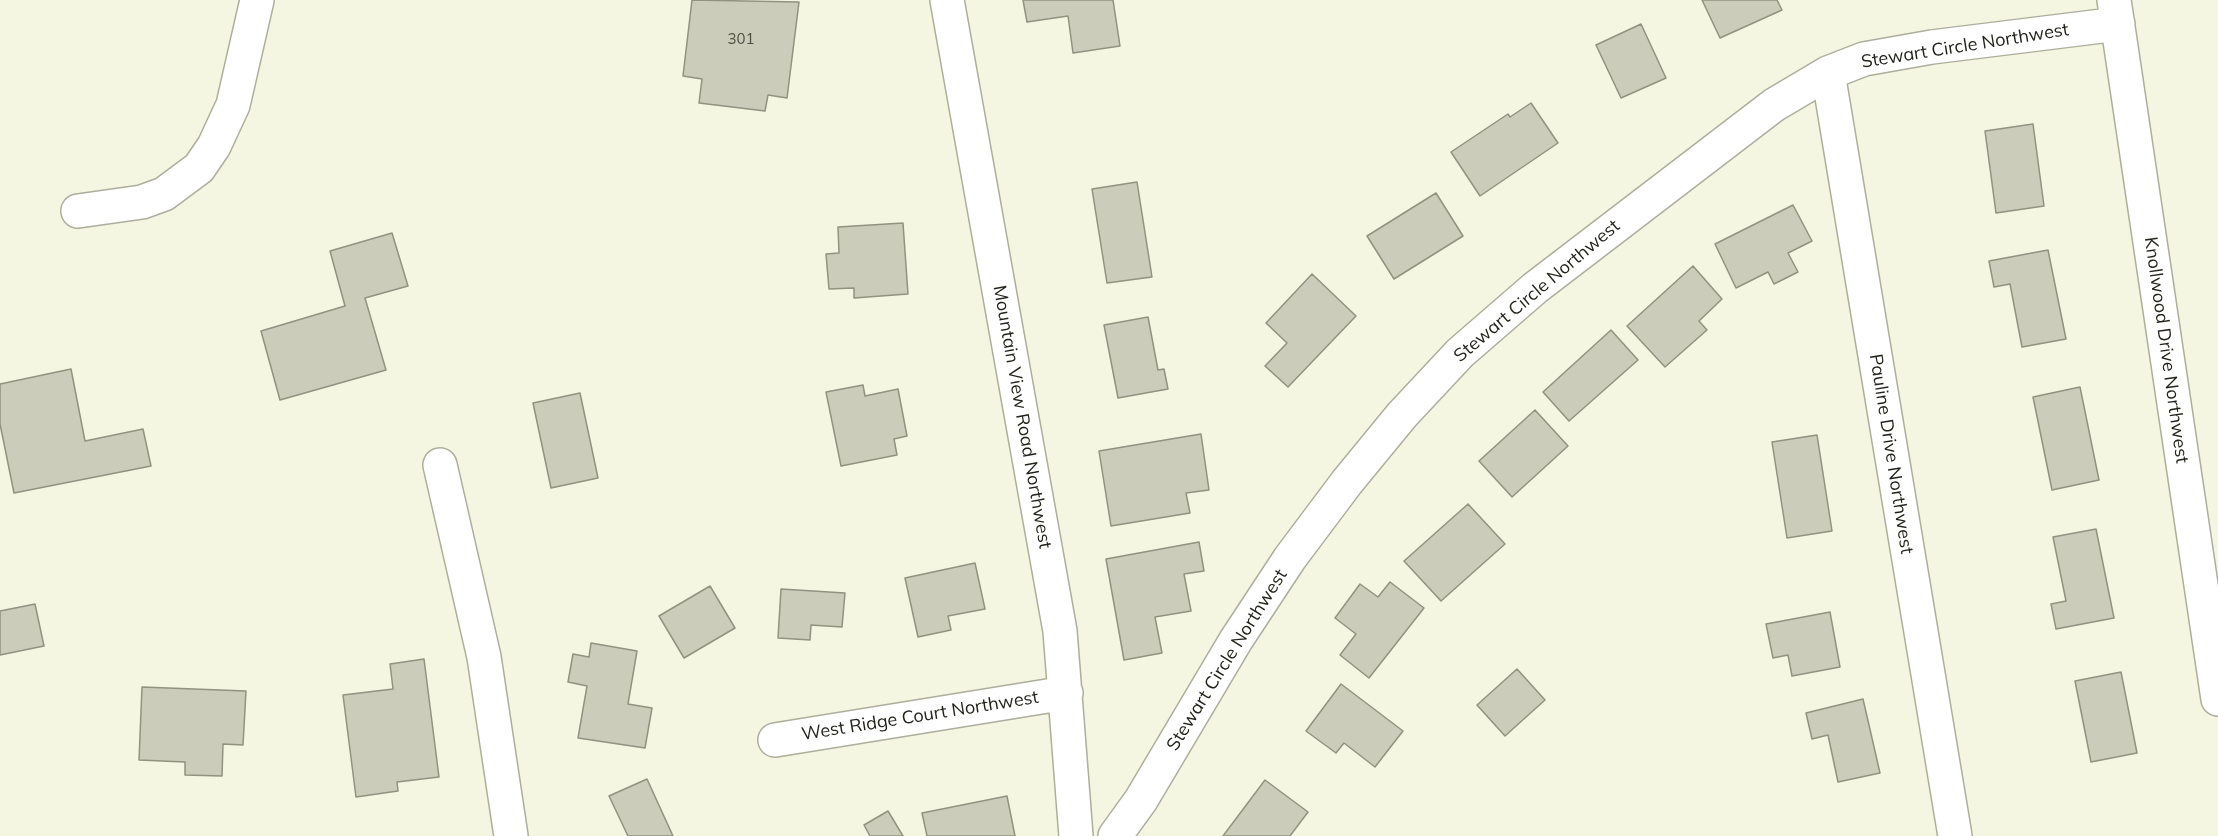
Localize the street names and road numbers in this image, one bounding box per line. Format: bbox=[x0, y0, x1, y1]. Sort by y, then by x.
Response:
street label: Stewart Circle Northwest bbox=[1860, 19, 2070, 73]
street label: Stewart Circle Northwest bbox=[1450, 215, 1624, 367]
street label: Knollwood Drive Northwest bbox=[2139, 235, 2193, 465]
street label: Mountain View Road Northwest bbox=[988, 284, 1056, 550]
street label: Pauline Drive Northwest bbox=[1865, 352, 1917, 556]
street label: Stewart Circle Northwest bbox=[1162, 565, 1292, 755]
street label: West Ridge Court Northwest bbox=[800, 687, 1040, 745]

